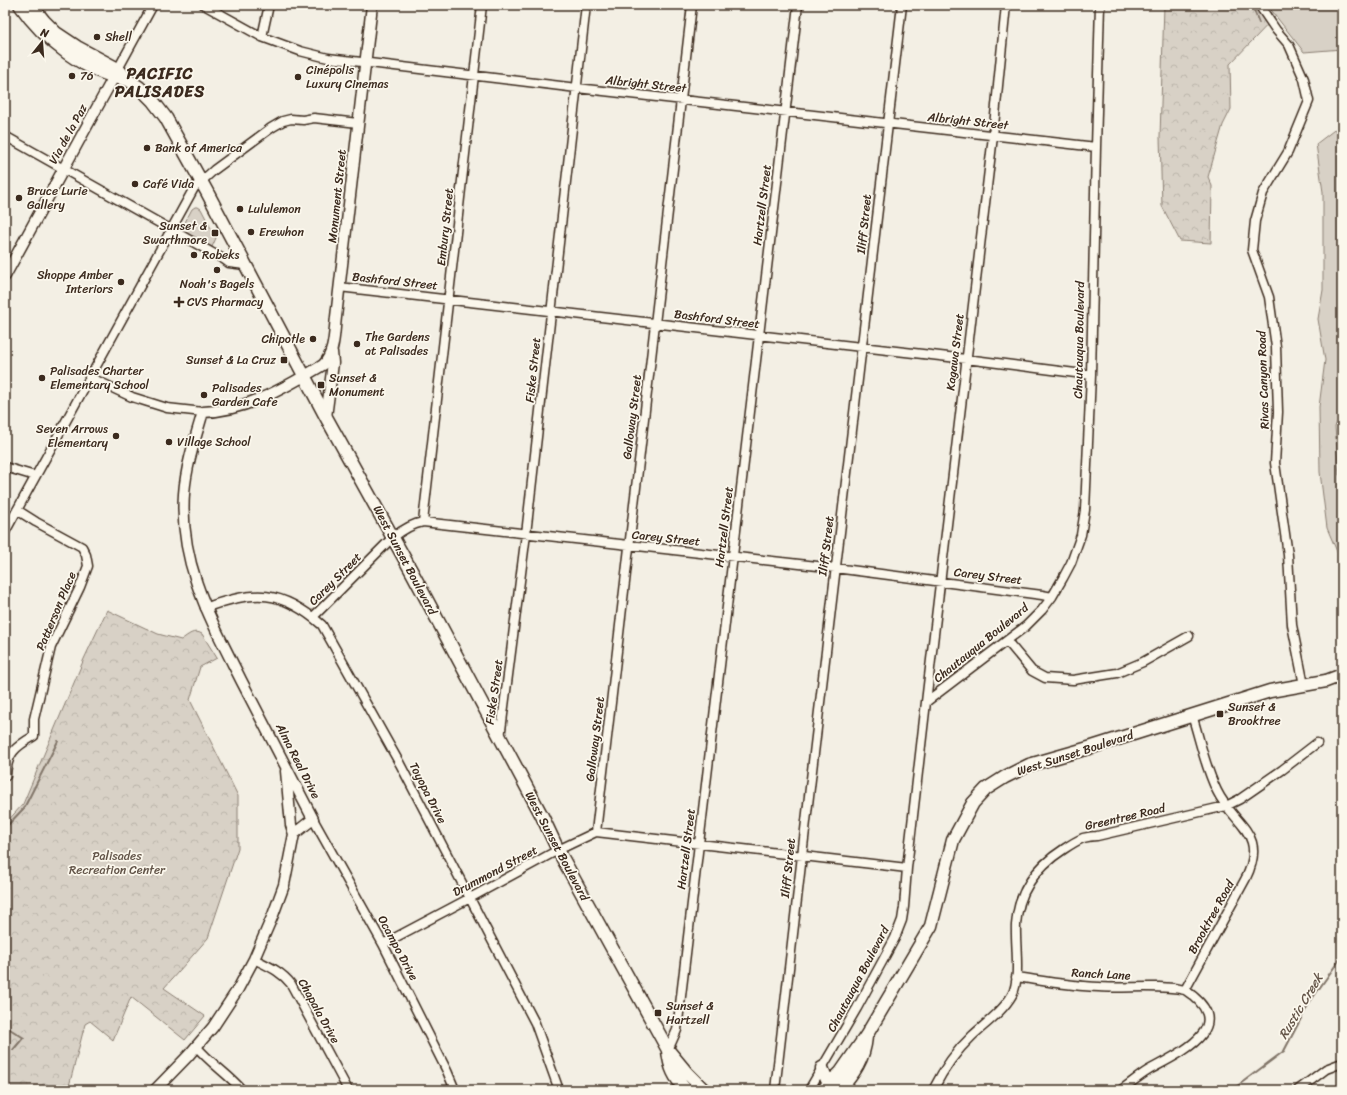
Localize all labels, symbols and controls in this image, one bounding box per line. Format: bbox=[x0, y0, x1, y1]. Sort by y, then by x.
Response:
north arrow bbox=[22, 22, 62, 62]
text: N bbox=[37, 22, 52, 43]
place label: Shell bbox=[105, 26, 132, 48]
marker: Shell bbox=[92, 32, 102, 42]
district label: PACIFIC PALISADES bbox=[115, 59, 205, 106]
place label: Cinépolis Luxury Cinemas bbox=[306, 59, 388, 95]
place label: 76 bbox=[80, 65, 94, 87]
street label: Albright Street bbox=[604, 69, 689, 99]
marker: 76 bbox=[67, 71, 77, 81]
marker: Cinépolis Luxury Cinemas bbox=[293, 72, 303, 82]
street label: Via de la Paz bbox=[42, 99, 94, 168]
street label: Albright Street bbox=[926, 106, 1011, 136]
place label: Bank of America bbox=[155, 137, 243, 159]
marker: Bank of America bbox=[142, 143, 152, 153]
street label: Monument Street bbox=[321, 148, 353, 244]
street label: Hartzell Street bbox=[746, 163, 778, 247]
place label: Café Vida bbox=[143, 173, 194, 195]
marker: Café Vida bbox=[130, 179, 140, 189]
place label: Bruce Lurie Gallery bbox=[27, 180, 88, 216]
street label: Embury Street bbox=[430, 187, 460, 267]
marker: Bruce Lurie Gallery bbox=[14, 193, 24, 203]
street label: Iliff Street bbox=[850, 193, 878, 256]
place label: Lululemon bbox=[248, 198, 301, 220]
marker: Lululemon bbox=[235, 204, 245, 214]
place label: Sunset & Swarthmore bbox=[143, 215, 207, 251]
place label: Erewhon bbox=[259, 221, 304, 243]
marker: Erewhon bbox=[246, 227, 256, 237]
marker: Sunset & Swarthmore bbox=[210, 228, 220, 238]
place label: Robeks bbox=[202, 244, 240, 266]
marker: Robeks bbox=[189, 250, 199, 260]
place label: Shoppe Amber Interiors bbox=[37, 264, 114, 300]
marker: Noah's Bagels bbox=[212, 265, 222, 275]
street label: Bashford Street bbox=[351, 266, 439, 296]
place label: Noah's Bagels bbox=[180, 273, 255, 295]
marker: Shoppe Amber Interiors bbox=[116, 277, 126, 287]
street label: Chautauqua Boulevard bbox=[1067, 279, 1091, 399]
place label: CVS Pharmacy bbox=[187, 291, 264, 313]
marker: CVS Pharmacy bbox=[174, 297, 184, 307]
street label: Bashford Street bbox=[673, 303, 761, 335]
street label: Kagawa Street bbox=[939, 312, 971, 392]
place label: The Gardens at Palisades bbox=[365, 326, 430, 362]
place label: Chipotle bbox=[261, 328, 305, 350]
street label: Rivas Canyon Road bbox=[1250, 330, 1276, 430]
marker: Chipotle bbox=[308, 334, 318, 344]
street label: Fiske Street bbox=[519, 336, 547, 404]
marker: The Gardens at Palisades bbox=[352, 339, 362, 349]
place label: Sunset & La Cruz bbox=[186, 349, 276, 371]
marker: Sunset & La Cruz bbox=[279, 355, 289, 365]
place label: Palisades Charter Elementary School bbox=[50, 360, 150, 396]
place label: Sunset & Monument bbox=[329, 367, 385, 403]
marker: Palisades Charter Elementary School bbox=[37, 373, 47, 383]
street label: Galloway Street bbox=[616, 373, 648, 461]
place label: Palisades Garden Cafe bbox=[212, 377, 278, 413]
marker: Sunset & Monument bbox=[316, 380, 326, 390]
marker: Palisades Garden Cafe bbox=[199, 390, 209, 400]
place label: Seven Arrows Elementary bbox=[36, 418, 109, 454]
marker: Seven Arrows Elementary bbox=[111, 431, 121, 441]
place label: Village School bbox=[177, 431, 251, 453]
marker: Village School bbox=[164, 437, 174, 447]
street label: Hartzell Street bbox=[708, 485, 740, 569]
street label: West Sunset Boulevard bbox=[367, 501, 444, 619]
street label: Iliff Street bbox=[811, 515, 841, 578]
street label: Carey Street bbox=[631, 523, 701, 553]
street label: Carey Street bbox=[303, 547, 367, 611]
street label: Carey Street bbox=[953, 561, 1023, 591]
street label: Patterson Place bbox=[29, 568, 83, 654]
street label: Chautauqua Boulevard bbox=[928, 596, 1035, 689]
street label: Fiske Street bbox=[479, 658, 509, 726]
street label: Galloway Street bbox=[579, 695, 611, 783]
place label: Sunset & Brooktree bbox=[1228, 696, 1281, 732]
marker: Sunset & Brooktree bbox=[1215, 709, 1225, 719]
street label: Alma Real Drive bbox=[269, 718, 327, 803]
street label: West Sunset Boulevard bbox=[1014, 724, 1137, 782]
street label: Toyopa Drive bbox=[403, 758, 453, 828]
street label: West Sunset Boulevard bbox=[519, 787, 596, 905]
street label: Greentree Road bbox=[1083, 797, 1169, 837]
street label: Hartzell Street bbox=[670, 807, 702, 891]
street label: Iliff Street bbox=[774, 837, 802, 900]
street label: Drummond Street bbox=[448, 839, 542, 903]
park label: Palisades Recreation Center bbox=[69, 845, 166, 881]
street label: Brooktree Road bbox=[1182, 875, 1241, 958]
street label: Ocampo Drive bbox=[371, 911, 425, 985]
street label: Chautauqua Boulevard bbox=[821, 920, 896, 1036]
street label: Ranch Lane bbox=[1071, 961, 1131, 987]
water label: Rustic Creek bbox=[1272, 967, 1330, 1044]
street label: Chapala Drive bbox=[292, 974, 346, 1048]
place label: Sunset & Hartzell bbox=[666, 995, 714, 1031]
marker: Sunset & Hartzell bbox=[653, 1008, 663, 1018]

